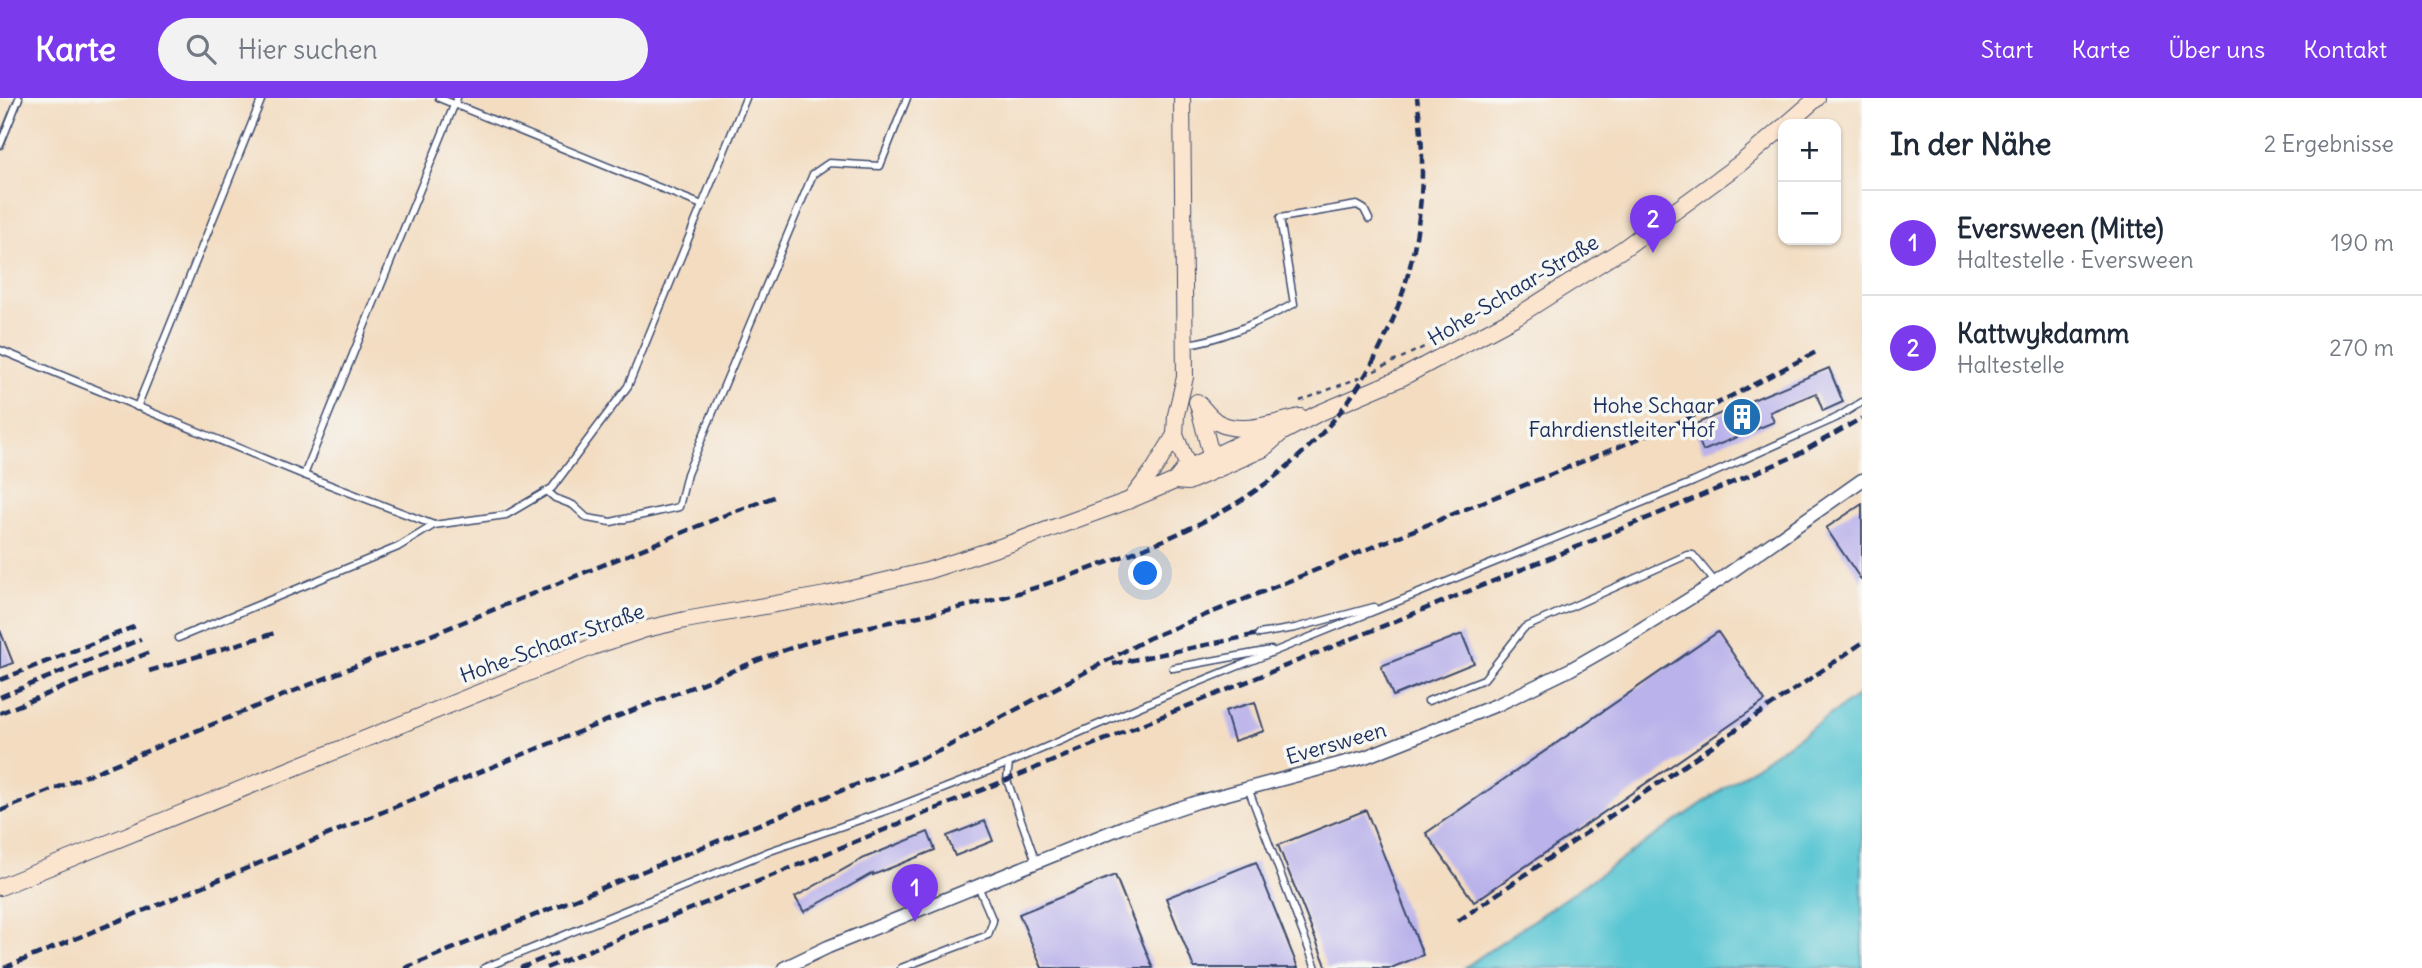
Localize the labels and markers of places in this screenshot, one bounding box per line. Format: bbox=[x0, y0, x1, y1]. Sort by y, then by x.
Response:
pin: 2 bbox=[1630, 195, 1676, 253]
place label: Hohe Schaar Fahrdienstleiter Hof bbox=[1528, 392, 1716, 443]
building icon: Hohe Schaar Fahrdienstleiter Hof bbox=[1721, 396, 1763, 438]
pin: 1 bbox=[892, 864, 938, 922]

